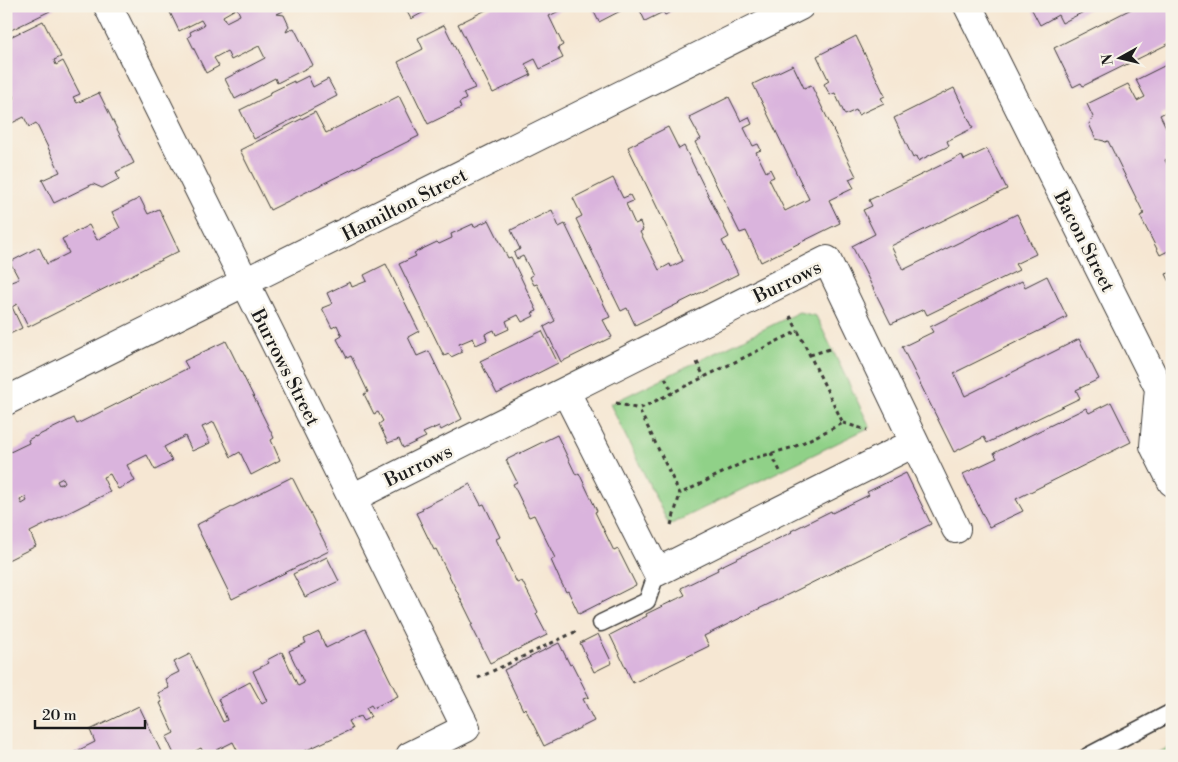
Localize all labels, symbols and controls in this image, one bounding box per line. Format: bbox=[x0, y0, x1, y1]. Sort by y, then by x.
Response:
north arrow bbox=[1096, 32, 1146, 82]
text: N bbox=[1098, 53, 1118, 66]
street label: Hamilton Street bbox=[338, 163, 471, 247]
street label: Bacon Street bbox=[1048, 186, 1120, 296]
street label: Burrows bbox=[749, 255, 825, 309]
street label: Burrows Street bbox=[245, 304, 325, 430]
street label: Burrows bbox=[380, 439, 456, 493]
scale bar bbox=[35, 697, 145, 729]
text: 20 m bbox=[42, 706, 77, 725]

